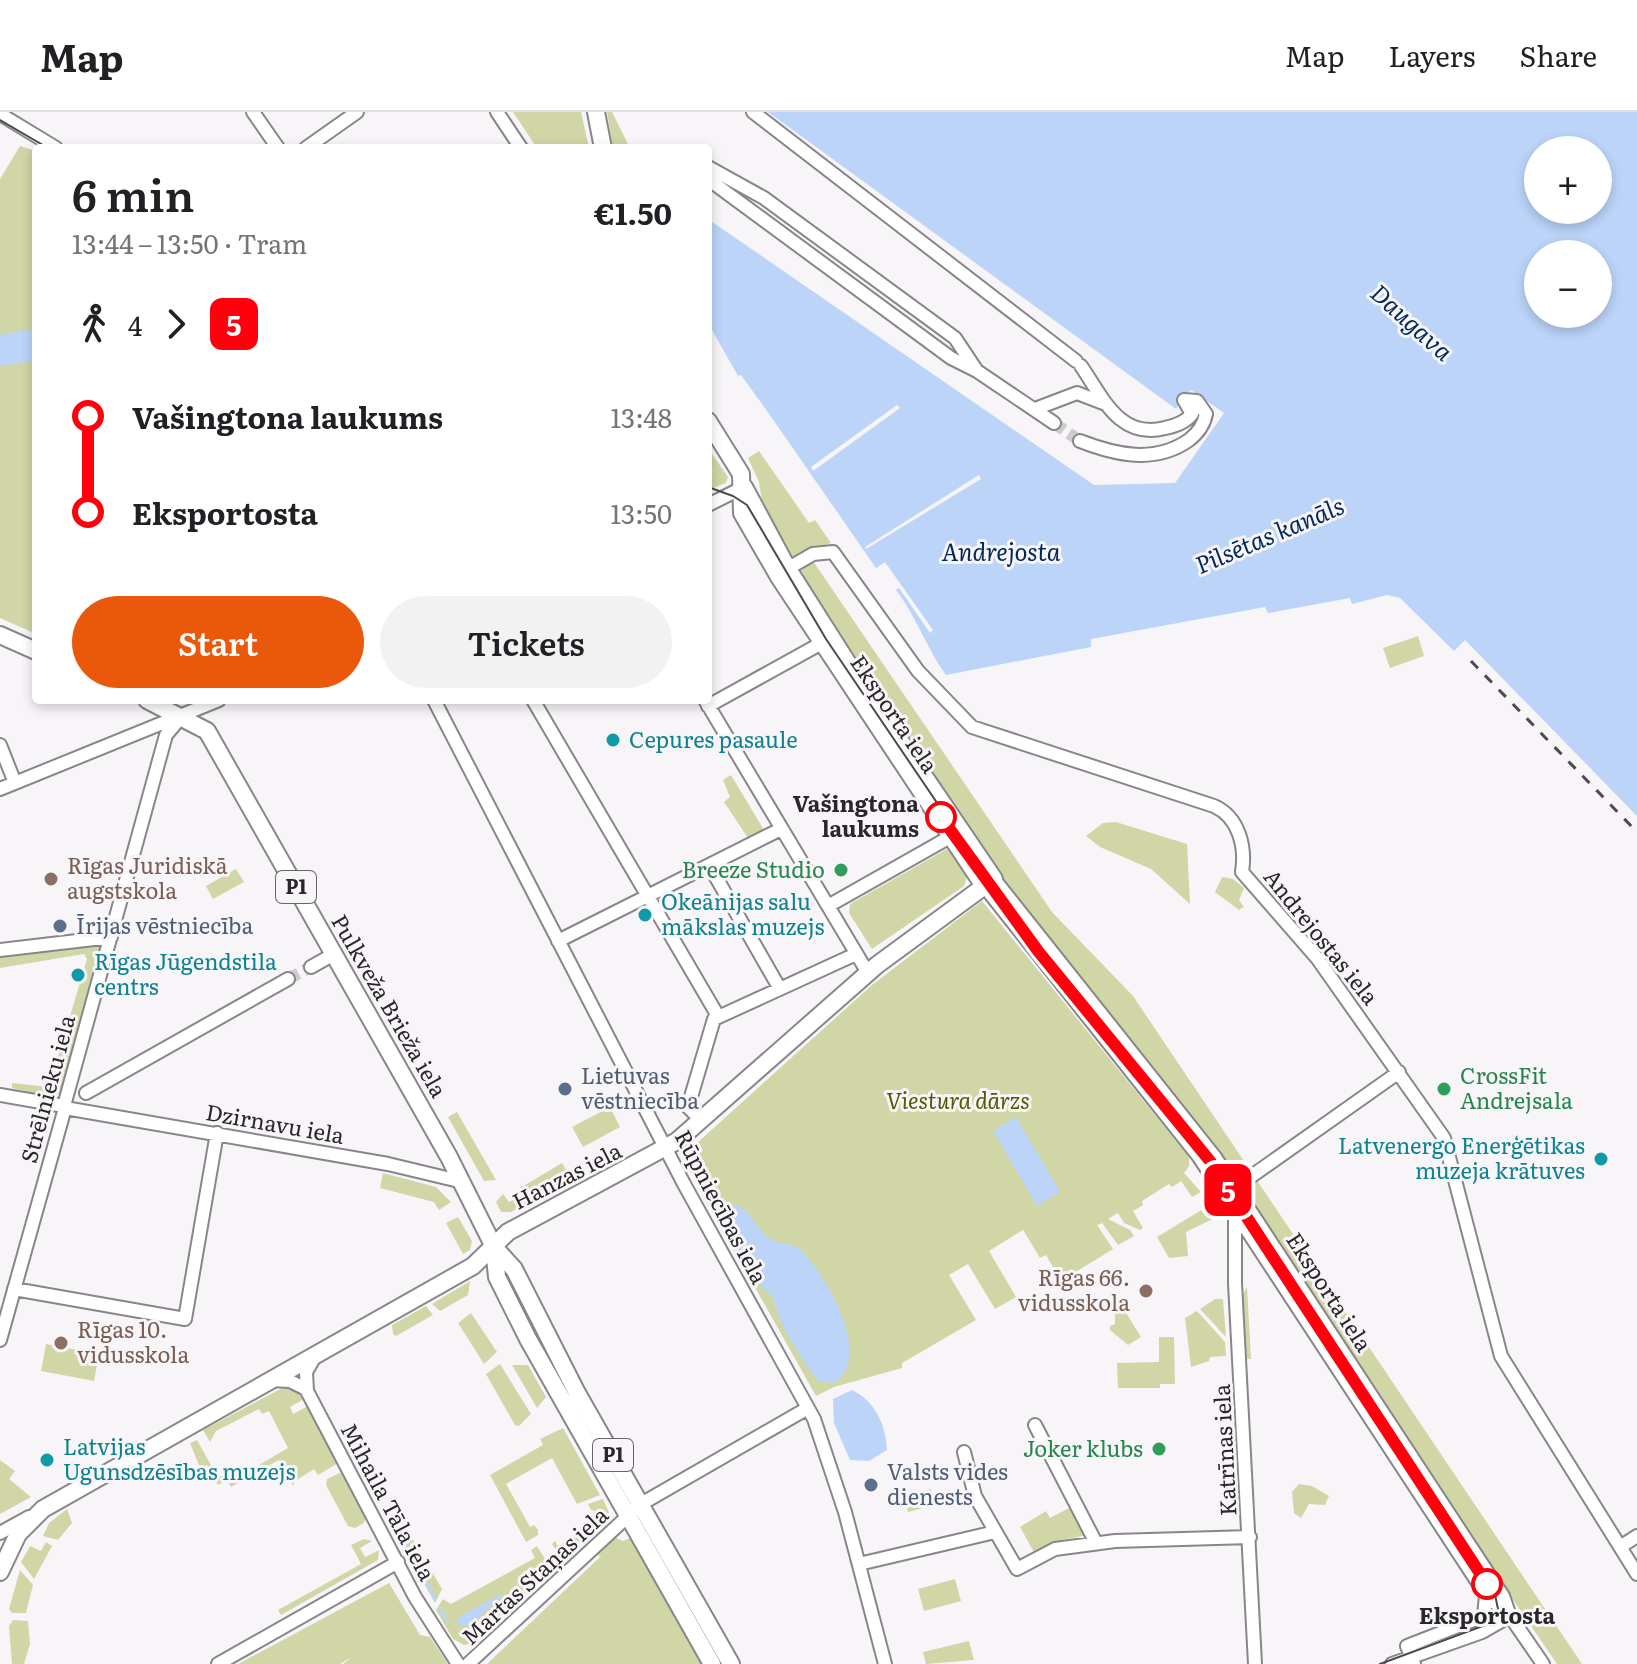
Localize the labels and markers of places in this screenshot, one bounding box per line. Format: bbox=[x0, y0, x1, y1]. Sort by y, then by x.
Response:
place label: Cepures pasaule bbox=[629, 722, 798, 755]
marker: Cepures pasaule bbox=[604, 731, 622, 749]
place label: Vašingtona laukums bbox=[793, 786, 919, 844]
marker: Vašingtona laukums bbox=[926, 802, 956, 832]
place label: Rīgas Juridiskā augstskola bbox=[67, 848, 228, 906]
place label: Breeze Studio bbox=[682, 852, 825, 885]
marker: Breeze Studio bbox=[832, 861, 850, 879]
marker: Rīgas Juridiskā augstskola bbox=[42, 870, 60, 888]
place label: Okeānijas salu mākslas muzejs bbox=[661, 884, 825, 942]
marker: Okeānijas salu mākslas muzejs bbox=[636, 906, 654, 924]
place label: Īrijas vēstniecība bbox=[76, 908, 253, 941]
marker: Īrijas vēstniecība bbox=[51, 917, 69, 935]
place label: Rīgas Jūgendstila centrs bbox=[94, 944, 277, 1002]
marker: Rīgas Jūgendstila centrs bbox=[69, 966, 87, 984]
place label: Lietuvas vēstniecība bbox=[581, 1058, 699, 1116]
place label: CrossFit Andrejsala bbox=[1460, 1058, 1573, 1116]
marker: Lietuvas vēstniecība bbox=[556, 1080, 574, 1098]
marker: CrossFit Andrejsala bbox=[1435, 1080, 1453, 1098]
place label: Latvenergo Enerģētikas muzeja krātuves bbox=[1338, 1128, 1585, 1186]
marker: Latvenergo Enerģētikas muzeja krātuves bbox=[1592, 1150, 1610, 1168]
place label: Rīgas 66. vidusskola bbox=[1018, 1260, 1130, 1318]
marker: Rīgas 66. vidusskola bbox=[1137, 1282, 1155, 1300]
place label: Rīgas 10. vidusskola bbox=[77, 1312, 189, 1370]
marker: Rīgas 10. vidusskola bbox=[52, 1334, 70, 1352]
place label: Latvijas Ugunsdzēsības muzejs bbox=[63, 1429, 296, 1487]
place label: Joker klubs bbox=[1023, 1431, 1143, 1464]
marker: Joker klubs bbox=[1150, 1440, 1168, 1458]
marker: Latvijas Ugunsdzēsības muzejs bbox=[38, 1451, 56, 1469]
place label: Valsts vides dienests bbox=[887, 1454, 1008, 1512]
marker: Valsts vides dienests bbox=[862, 1476, 880, 1494]
marker: Eksportosta bbox=[1472, 1569, 1502, 1599]
place label: Eksportosta bbox=[1419, 1598, 1555, 1631]

